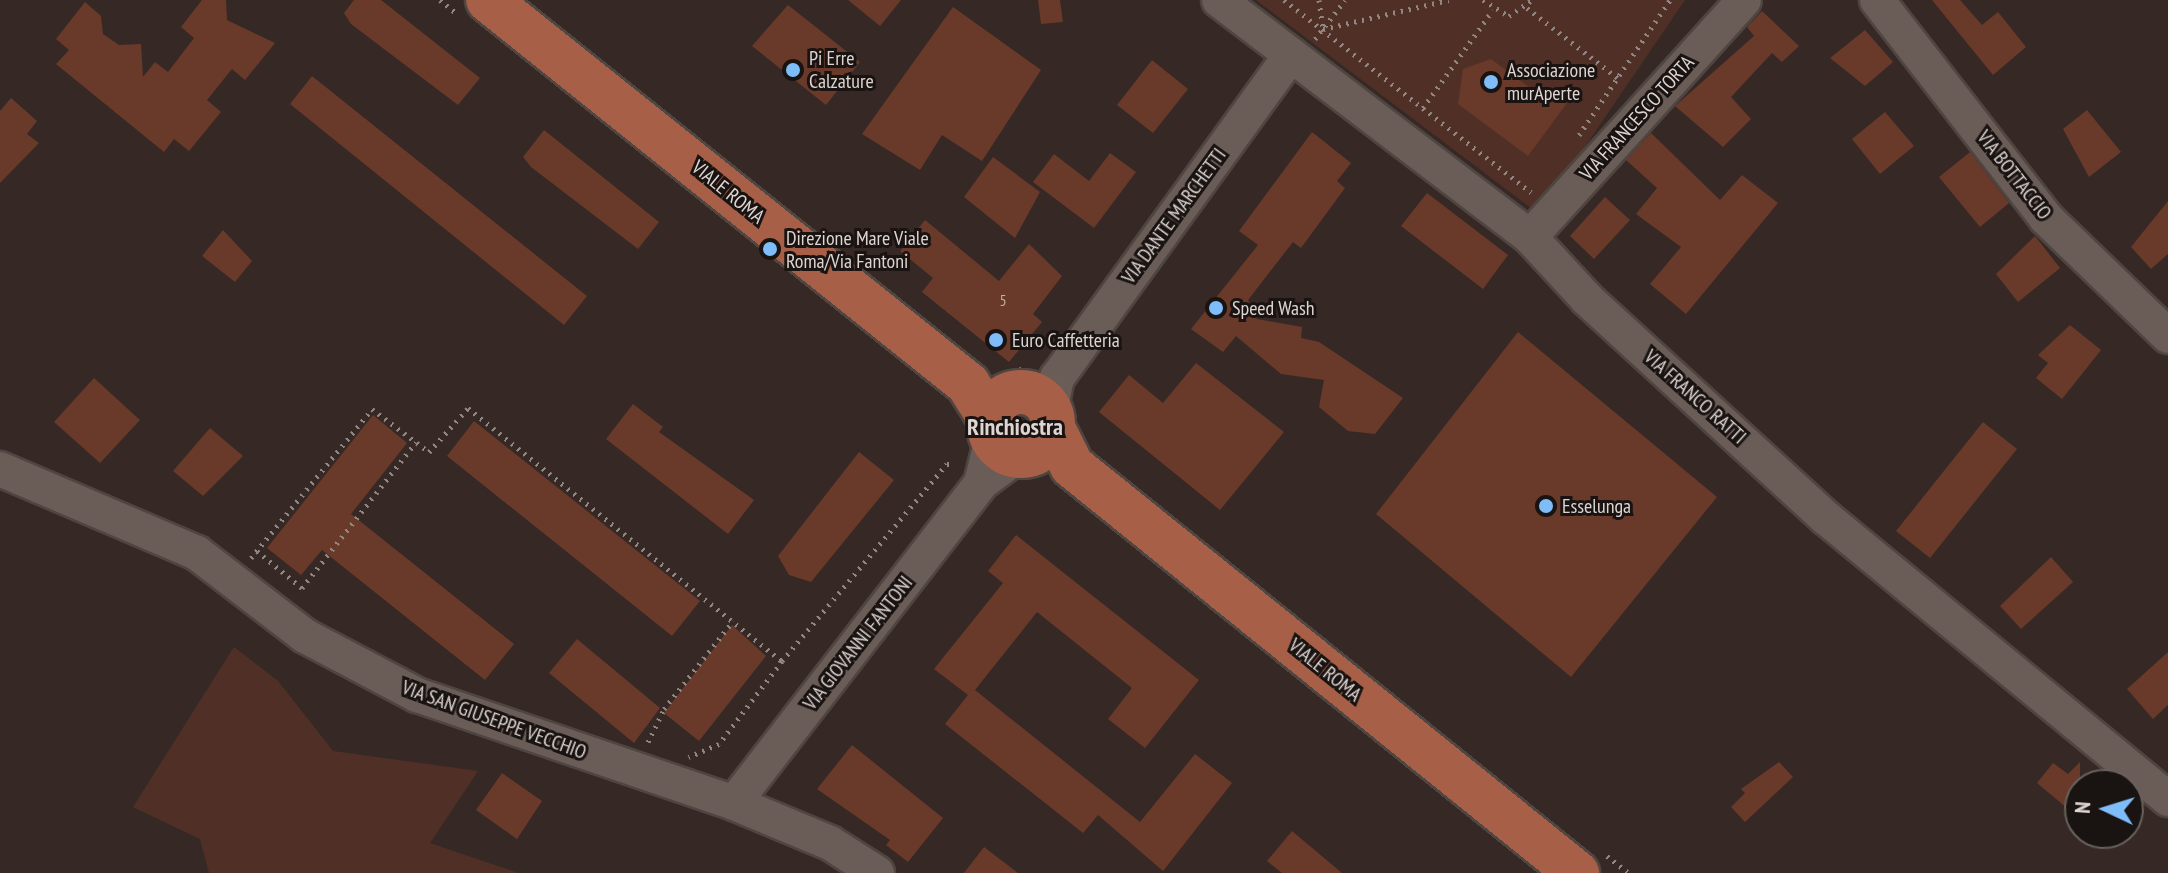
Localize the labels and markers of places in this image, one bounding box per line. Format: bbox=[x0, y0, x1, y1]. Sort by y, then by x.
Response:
place label: Pi Erre Calzature bbox=[809, 46, 874, 93]
place label: Associazione murAperte bbox=[1507, 58, 1595, 105]
marker: Pi Erre Calzature bbox=[784, 61, 802, 79]
marker: Associazione murAperte bbox=[1482, 73, 1500, 91]
place label: Direzione Mare Viale Roma/Via Fantoni bbox=[786, 226, 929, 273]
marker: Direzione Mare Viale Roma/Via Fantoni bbox=[761, 240, 779, 258]
place label: Speed Wash bbox=[1232, 296, 1315, 320]
marker: Speed Wash bbox=[1207, 299, 1225, 317]
place label: Euro Caffetteria bbox=[1012, 328, 1120, 352]
marker: Euro Caffetteria bbox=[987, 331, 1005, 349]
place label: Esselunga bbox=[1562, 494, 1631, 518]
marker: Esselunga bbox=[1537, 497, 1555, 515]

